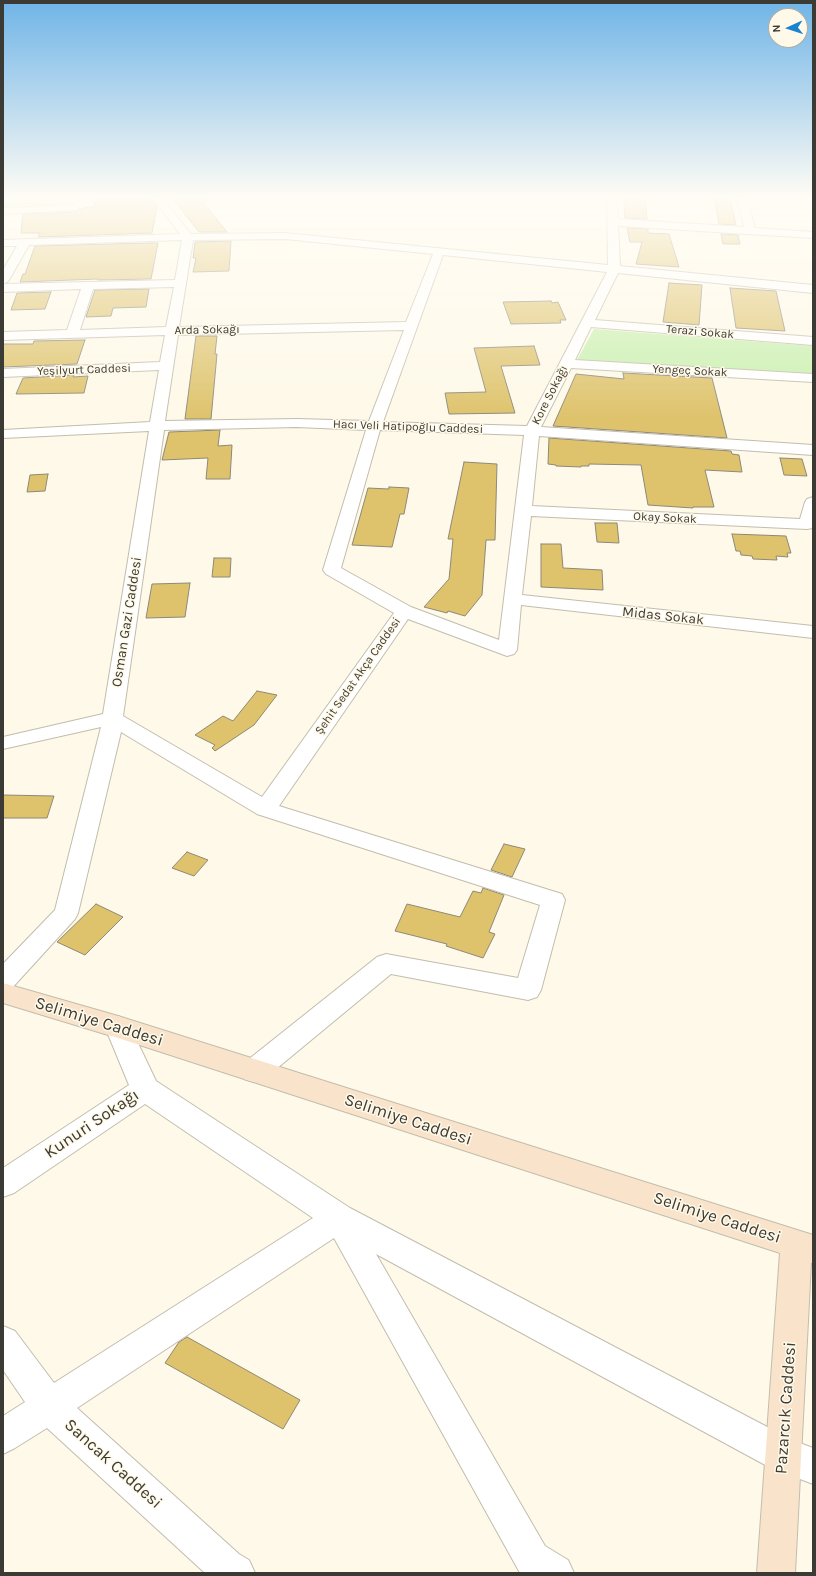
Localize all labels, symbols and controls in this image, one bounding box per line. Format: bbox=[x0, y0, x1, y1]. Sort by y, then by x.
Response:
north arrow bbox=[768, 8, 808, 48]
text: N bbox=[770, 24, 783, 33]
street label: Arda Sokağı bbox=[174, 322, 240, 338]
street label: Terazi Sokak bbox=[665, 322, 735, 342]
street label: Yeşilyurt Caddesi bbox=[37, 361, 131, 379]
street label: Yengeç Sokak bbox=[652, 362, 728, 380]
street label: Kore Sokağı bbox=[529, 363, 571, 427]
street label: Hacı Veli Hatipoğlu Caddesi bbox=[333, 417, 483, 437]
street label: Okay Sokak bbox=[633, 509, 697, 527]
street label: Osman Gazi Caddesi bbox=[108, 556, 146, 688]
street label: Midas Sokak bbox=[621, 603, 705, 629]
street label: Şehit Sedat Akça Caddesi bbox=[312, 615, 404, 737]
street label: Selimiye Caddesi bbox=[32, 993, 166, 1051]
street label: Kunuri Sokağı bbox=[41, 1085, 143, 1163]
street label: Selimiye Caddesi bbox=[342, 1090, 474, 1150]
street label: Selimiye Caddesi bbox=[651, 1188, 783, 1248]
street label: Pazarcık Caddesi bbox=[771, 1341, 801, 1475]
street label: Sancak Caddesi bbox=[60, 1415, 166, 1513]

